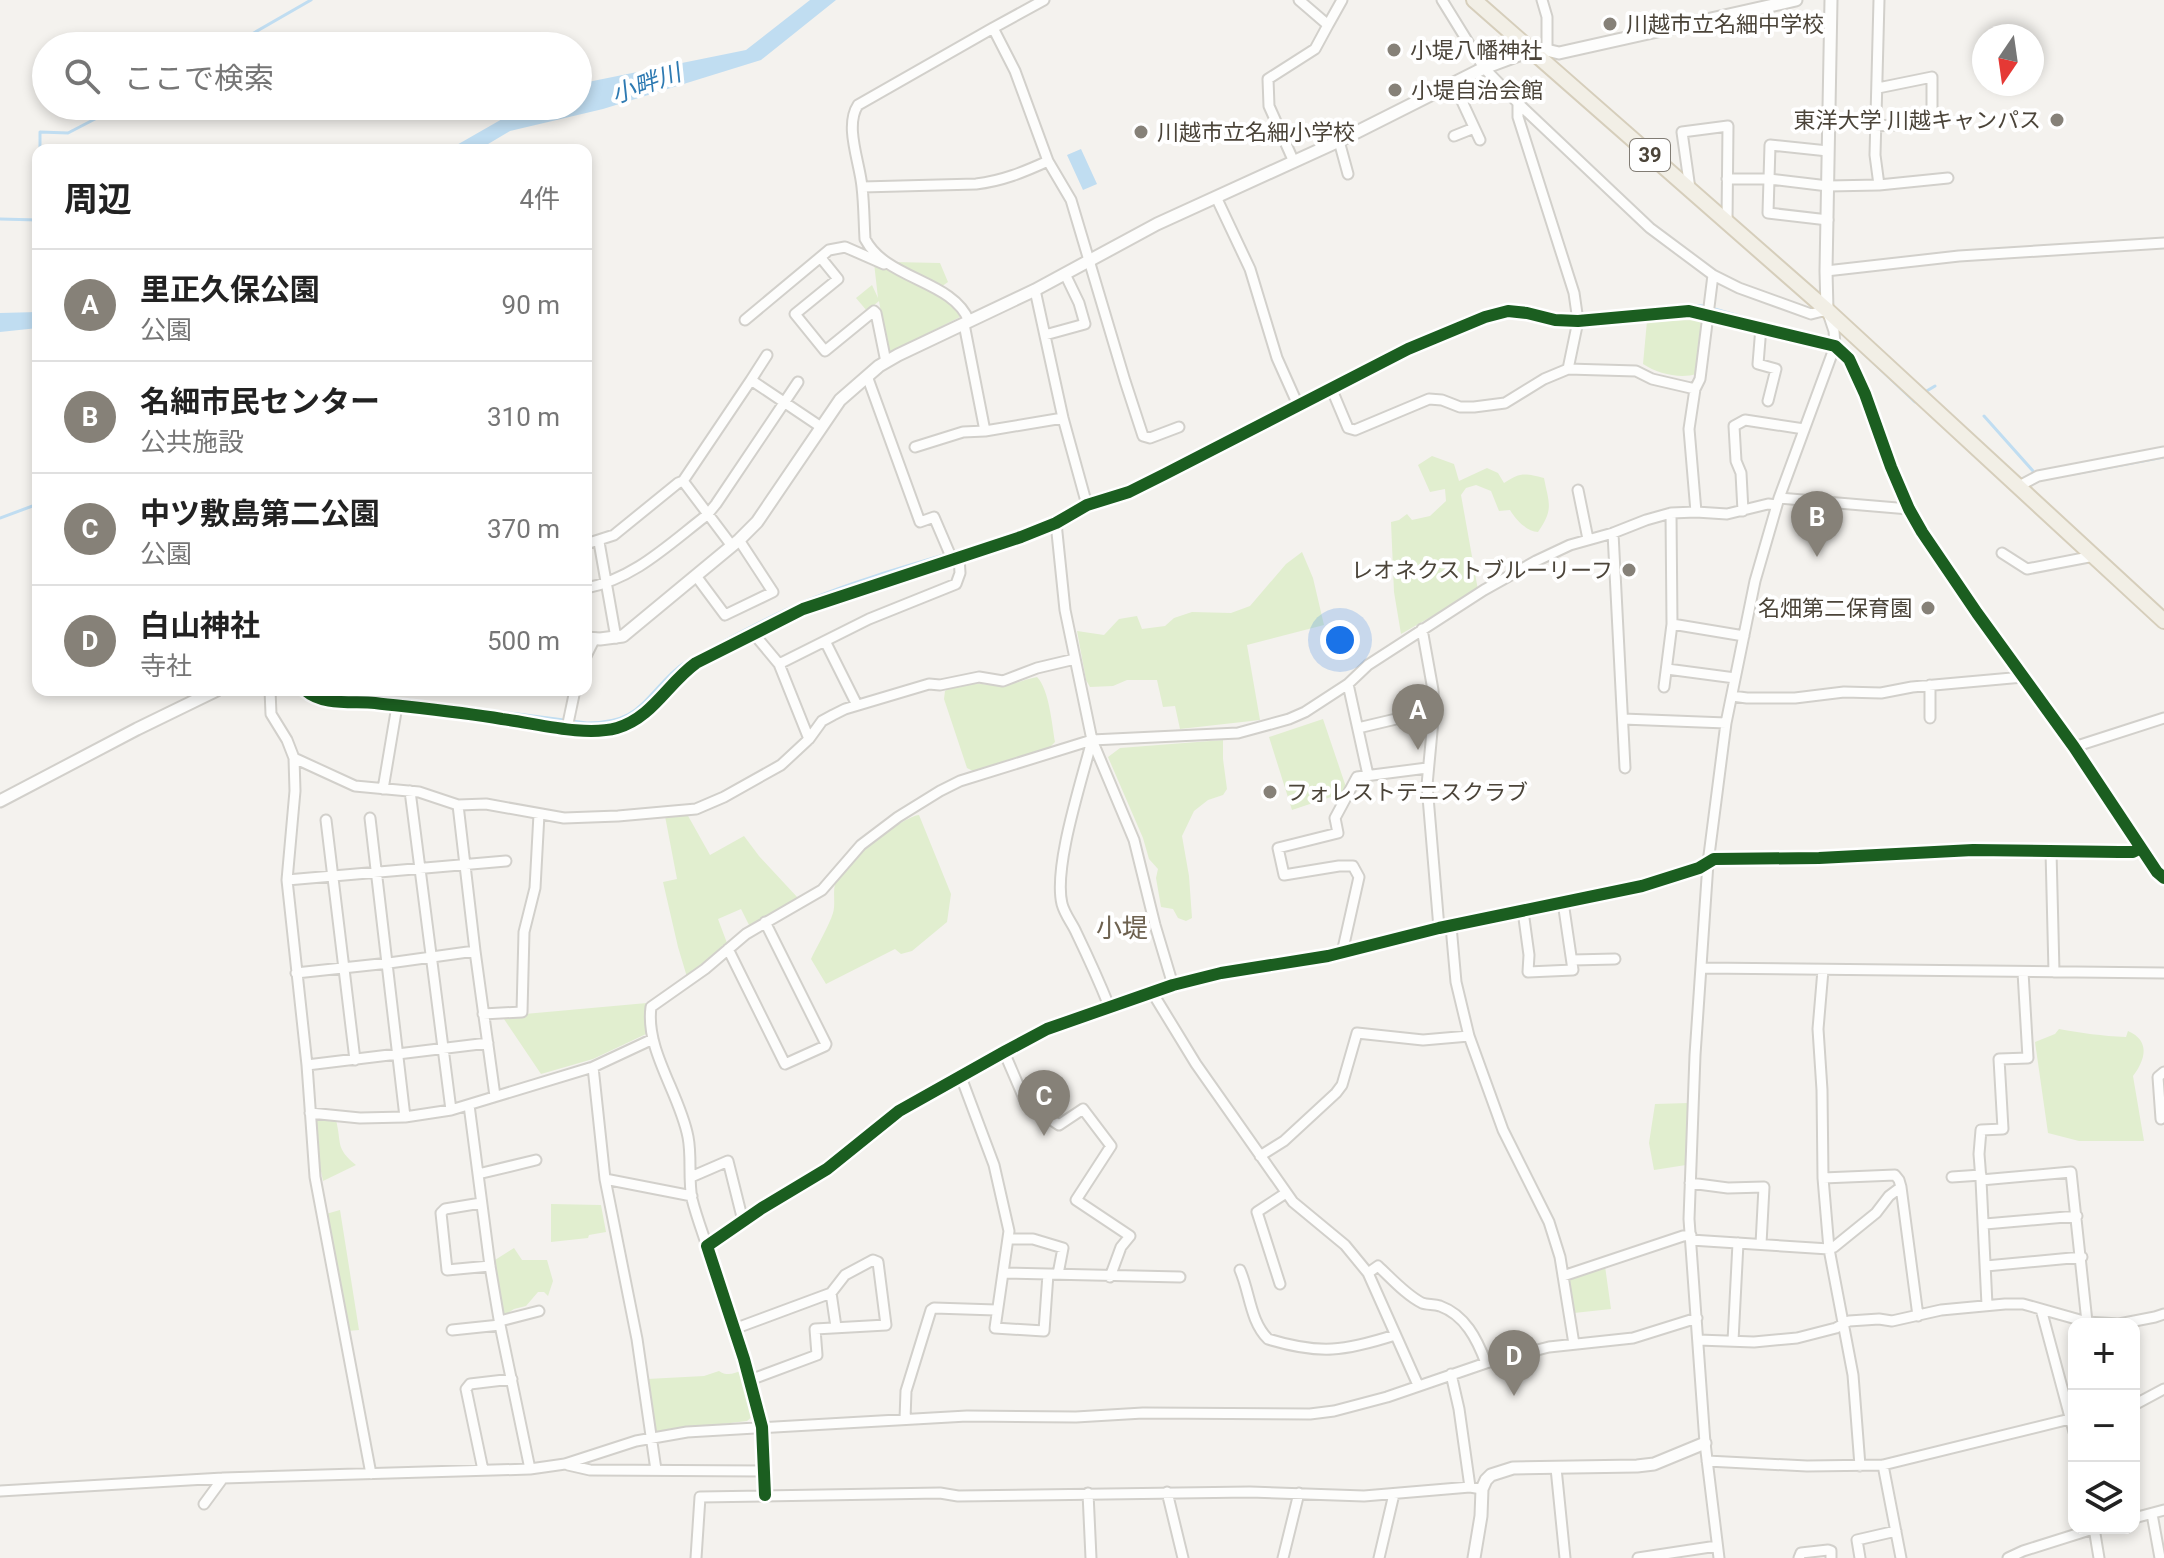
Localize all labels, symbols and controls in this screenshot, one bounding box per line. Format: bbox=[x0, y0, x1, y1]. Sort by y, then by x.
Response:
place label: 川越市立名細中学校 bbox=[1626, 12, 1824, 37]
marker: 川越市立名細中学校 bbox=[1601, 15, 1619, 33]
north arrow bbox=[1972, 24, 2044, 96]
search box bbox=[32, 32, 592, 120]
place label: 小堤八幡神社 bbox=[1410, 38, 1542, 63]
marker: 小堤八幡神社 bbox=[1385, 41, 1403, 59]
icon: search bbox=[60, 54, 104, 98]
water label: 小畔川 bbox=[607, 58, 687, 109]
text: ここで検索 bbox=[124, 61, 274, 96]
place label: 小堤自治会館 bbox=[1411, 78, 1543, 103]
marker: 小堤自治会館 bbox=[1386, 81, 1404, 99]
place label: 東洋大学 川越キャンパス bbox=[1794, 108, 2041, 133]
marker: 東洋大学 川越キャンパス bbox=[2048, 111, 2066, 129]
place label: 川越市立名細小学校 bbox=[1157, 120, 1355, 145]
marker: 川越市立名細小学校 bbox=[1132, 123, 1150, 141]
road number: 39 bbox=[1630, 139, 1670, 171]
text: 周辺 bbox=[64, 179, 132, 219]
text: 4件 bbox=[519, 184, 560, 214]
text: 里正久保公園 bbox=[140, 272, 320, 307]
text: A bbox=[81, 290, 99, 320]
text: 90 m bbox=[502, 290, 560, 320]
text: 公園 bbox=[140, 315, 192, 345]
text: 名細市民センター bbox=[140, 384, 380, 419]
text: B bbox=[82, 402, 98, 432]
text: 310 m bbox=[487, 402, 560, 432]
text: 公共施設 bbox=[140, 427, 244, 457]
pin: B bbox=[1791, 491, 1843, 557]
text: 中ツ敷島第二公園 bbox=[140, 496, 380, 531]
text: C bbox=[81, 514, 99, 544]
text: 370 m bbox=[487, 514, 560, 544]
text: 公園 bbox=[140, 539, 192, 569]
place label: レオネクストブルーリーフ bbox=[1351, 558, 1613, 583]
marker: レオネクストブルーリーフ bbox=[1620, 561, 1638, 579]
place label: 名畑第二保育園 bbox=[1758, 596, 1912, 621]
marker: 名畑第二保育園 bbox=[1919, 599, 1937, 617]
text: 白山神社 bbox=[140, 608, 260, 643]
your location bbox=[1320, 620, 1360, 660]
text: D bbox=[82, 626, 98, 656]
text: 500 m bbox=[487, 626, 560, 656]
text: 寺社 bbox=[140, 651, 192, 681]
pin: A bbox=[1392, 684, 1444, 750]
place label: フォレストテニスクラブ bbox=[1286, 780, 1528, 805]
marker: フォレストテニスクラブ bbox=[1261, 783, 1279, 801]
district label: 小堤 bbox=[1096, 913, 1148, 943]
pin: C bbox=[1018, 1070, 1070, 1136]
map controls bbox=[2068, 1318, 2140, 1534]
button: + bbox=[2068, 1318, 2140, 1390]
pin: D bbox=[1488, 1330, 1540, 1396]
button: − bbox=[2068, 1390, 2140, 1462]
button: layers bbox=[2068, 1462, 2140, 1534]

